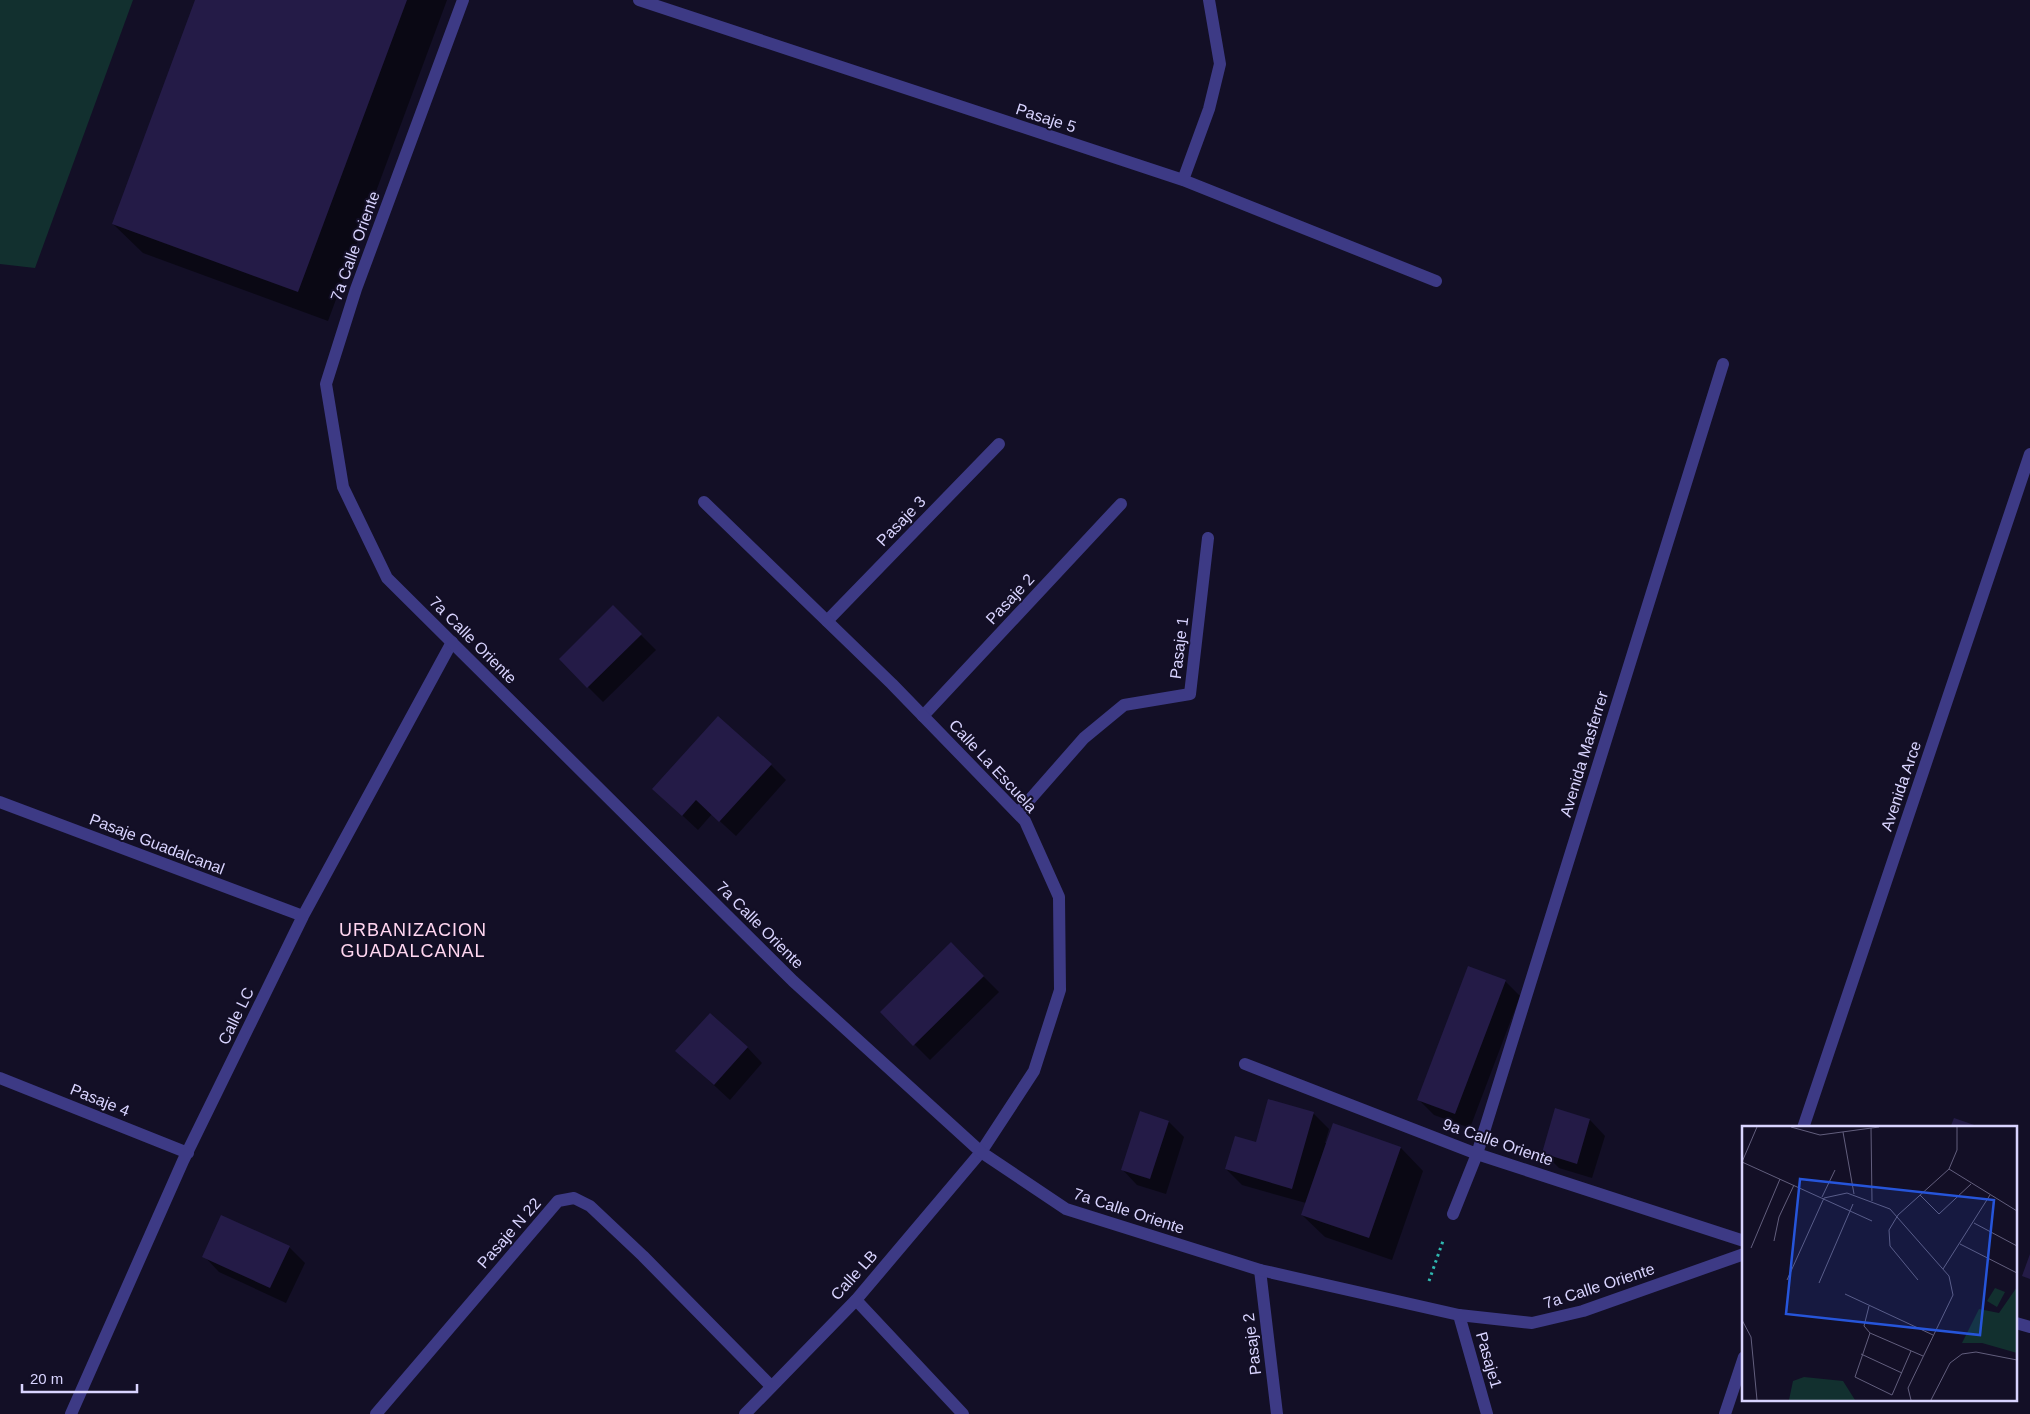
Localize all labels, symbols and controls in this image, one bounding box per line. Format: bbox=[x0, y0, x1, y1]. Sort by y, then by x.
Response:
street label: Pasaje 5 bbox=[1014, 100, 1078, 136]
street label: 7a Calle Oriente bbox=[327, 189, 383, 303]
street label: Pasaje 3 bbox=[873, 493, 929, 549]
street label: Pasaje 2 bbox=[983, 570, 1038, 628]
street label: 7a Calle Oriente bbox=[426, 593, 520, 687]
street label: Pasaje 1 bbox=[1167, 616, 1191, 680]
street label: Avenida Masferrer bbox=[1557, 689, 1611, 819]
street label: Calle La Escuela bbox=[946, 716, 1040, 816]
street label: Avenida Arce bbox=[1878, 739, 1924, 833]
street label: Pasaje Guadalcanal bbox=[87, 810, 227, 878]
street label: 7a Calle Oriente bbox=[713, 878, 807, 972]
district label: URBANIZACION GUADALCANAL bbox=[339, 920, 487, 961]
street label: Calle LC bbox=[215, 985, 257, 1047]
street label: Pasaje 4 bbox=[68, 1080, 132, 1120]
street label: 9a Calle Oriente bbox=[1441, 1115, 1556, 1169]
inset map bbox=[1742, 1126, 2018, 1402]
street label: 7a Calle Oriente bbox=[1071, 1185, 1187, 1237]
street label: Pasaje N 22 bbox=[474, 1194, 544, 1271]
street label: Calle LB bbox=[827, 1247, 881, 1303]
street label: 7a Calle Oriente bbox=[1541, 1260, 1657, 1312]
street label: Pasaje 2 bbox=[1240, 1312, 1264, 1376]
street label: Pasaje1 bbox=[1473, 1330, 1505, 1390]
scale bar bbox=[22, 1362, 138, 1394]
text: 20 m bbox=[30, 1370, 63, 1387]

